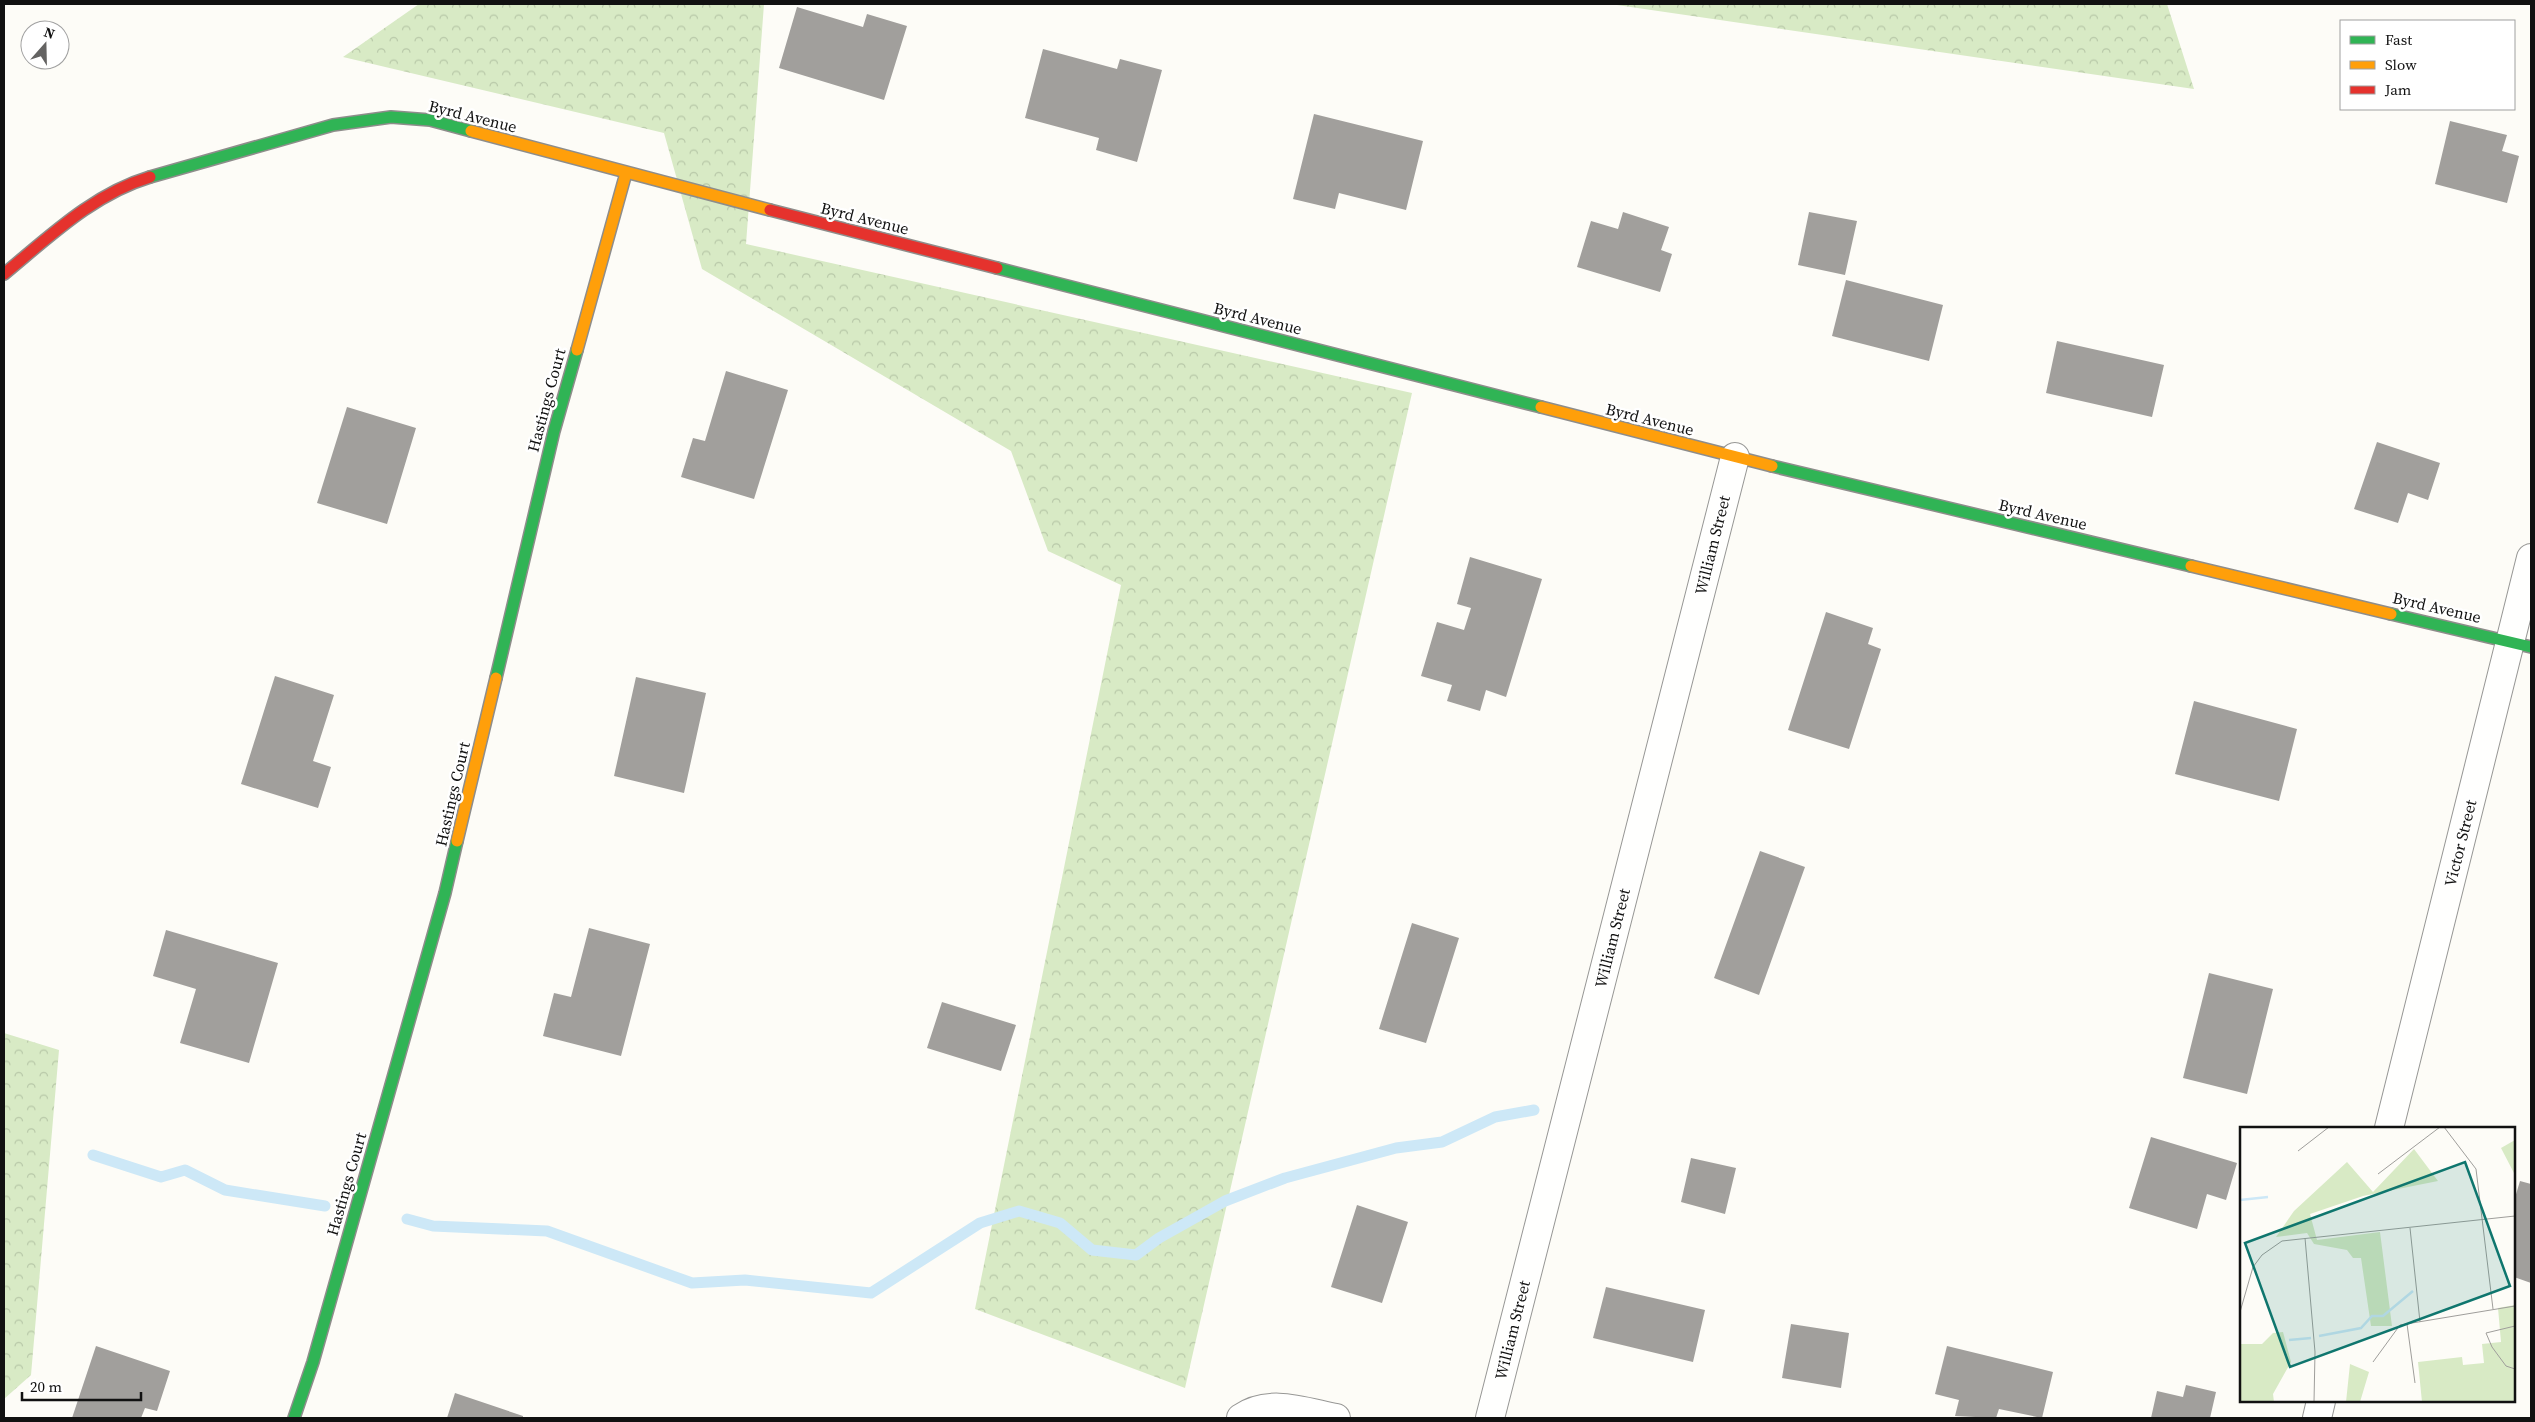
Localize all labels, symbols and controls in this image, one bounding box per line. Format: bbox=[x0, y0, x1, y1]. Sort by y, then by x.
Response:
north arrow bbox=[20, 20, 70, 70]
legend bbox=[2340, 20, 2515, 110]
text: N bbox=[41, 22, 58, 44]
text: Fast bbox=[2385, 29, 2412, 50]
text: Slow bbox=[2385, 54, 2417, 75]
text: Jam bbox=[2384, 79, 2412, 100]
street label: Byrd Avenue bbox=[427, 94, 519, 138]
street label: Byrd Avenue bbox=[819, 196, 911, 240]
street label: Byrd Avenue bbox=[1212, 296, 1304, 340]
street label: Hastings Court bbox=[522, 345, 571, 454]
street label: Byrd Avenue bbox=[1604, 397, 1696, 441]
street label: William Street bbox=[1689, 492, 1735, 597]
street label: Byrd Avenue bbox=[1997, 493, 2089, 535]
street label: Byrd Avenue bbox=[2391, 586, 2483, 628]
street label: Hastings Court bbox=[429, 739, 475, 848]
street label: Victor Street bbox=[2439, 797, 2482, 889]
street label: William Street bbox=[1589, 885, 1635, 990]
inset map bbox=[2240, 1127, 2515, 1402]
street label: Hastings Court bbox=[321, 1129, 371, 1238]
street label: William Street bbox=[1489, 1277, 1535, 1382]
scale bar bbox=[22, 1370, 141, 1402]
text: 20 m bbox=[30, 1376, 62, 1397]

